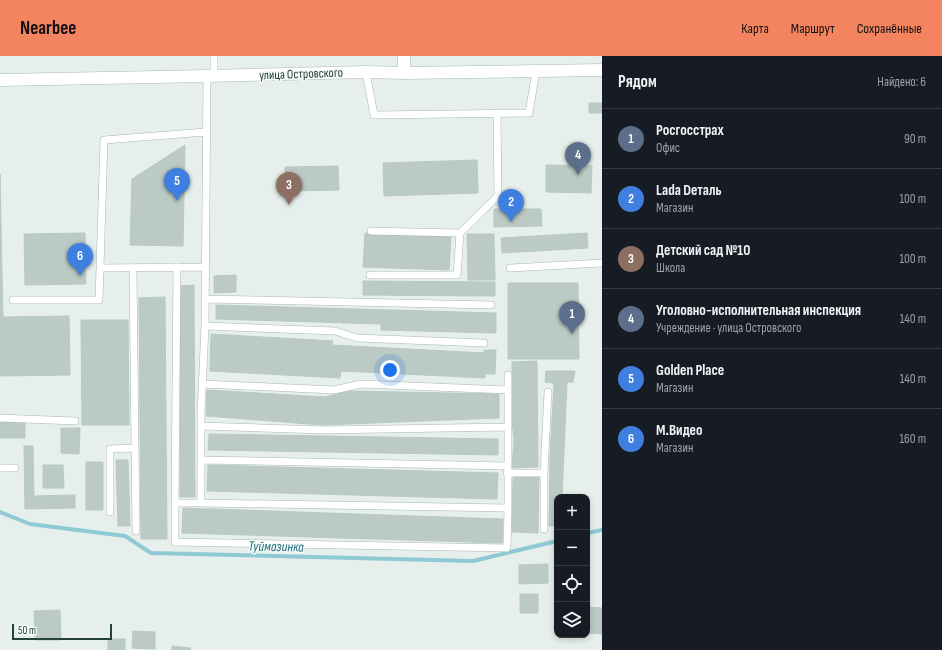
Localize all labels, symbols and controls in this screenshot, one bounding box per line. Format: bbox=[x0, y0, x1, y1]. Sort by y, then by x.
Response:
text: Nearbee bbox=[20, 17, 76, 40]
text: Карта bbox=[741, 20, 769, 37]
text: Маршрут bbox=[791, 20, 835, 37]
text: Сохранённые bbox=[857, 20, 922, 37]
street label: улица Островского bbox=[259, 65, 343, 83]
text: Рядом bbox=[618, 72, 657, 92]
text: Найдено: 6 bbox=[877, 74, 926, 90]
text: Росгосстрах bbox=[656, 121, 724, 140]
text: 1 bbox=[628, 131, 634, 147]
text: 90 m bbox=[904, 131, 926, 147]
text: Офис bbox=[656, 140, 680, 156]
pin: 4 bbox=[565, 142, 591, 175]
pin: 5 bbox=[164, 168, 190, 201]
pin: 3 bbox=[276, 172, 302, 205]
text: Lada Dеталь bbox=[656, 181, 722, 200]
pin: 2 bbox=[498, 189, 524, 222]
text: 2 bbox=[628, 191, 634, 207]
text: 100 m bbox=[899, 191, 926, 207]
text: Магазин bbox=[656, 200, 693, 216]
text: Детский сад №10 bbox=[656, 241, 750, 260]
pin: 6 bbox=[67, 243, 93, 276]
text: 3 bbox=[628, 251, 634, 267]
text: 100 m bbox=[899, 251, 926, 267]
text: Школа bbox=[656, 260, 685, 276]
pin: 1 bbox=[559, 301, 585, 334]
text: Уголовно-исполнительная инспекция bbox=[656, 301, 861, 320]
text: 4 bbox=[628, 311, 634, 327]
text: 140 m bbox=[900, 311, 926, 327]
text: Учреждение · улица Островского bbox=[656, 320, 801, 336]
your location bbox=[380, 360, 400, 380]
text: Golden Place bbox=[656, 361, 724, 380]
text: 5 bbox=[628, 371, 634, 387]
text: 140 m bbox=[900, 371, 926, 387]
text: Магазин bbox=[656, 380, 693, 396]
text: М.Видео bbox=[656, 421, 703, 440]
text: 6 bbox=[628, 431, 634, 447]
text: 160 m bbox=[900, 431, 926, 447]
text: Магазин bbox=[656, 440, 693, 456]
map controls bbox=[554, 494, 590, 638]
button: + bbox=[554, 494, 590, 530]
button: − bbox=[554, 530, 590, 566]
water label: Туймазинка bbox=[248, 538, 304, 555]
button: locate bbox=[554, 566, 590, 602]
button: layers bbox=[554, 602, 590, 638]
scale bar bbox=[12, 622, 112, 641]
text: 50 m bbox=[18, 624, 36, 637]

